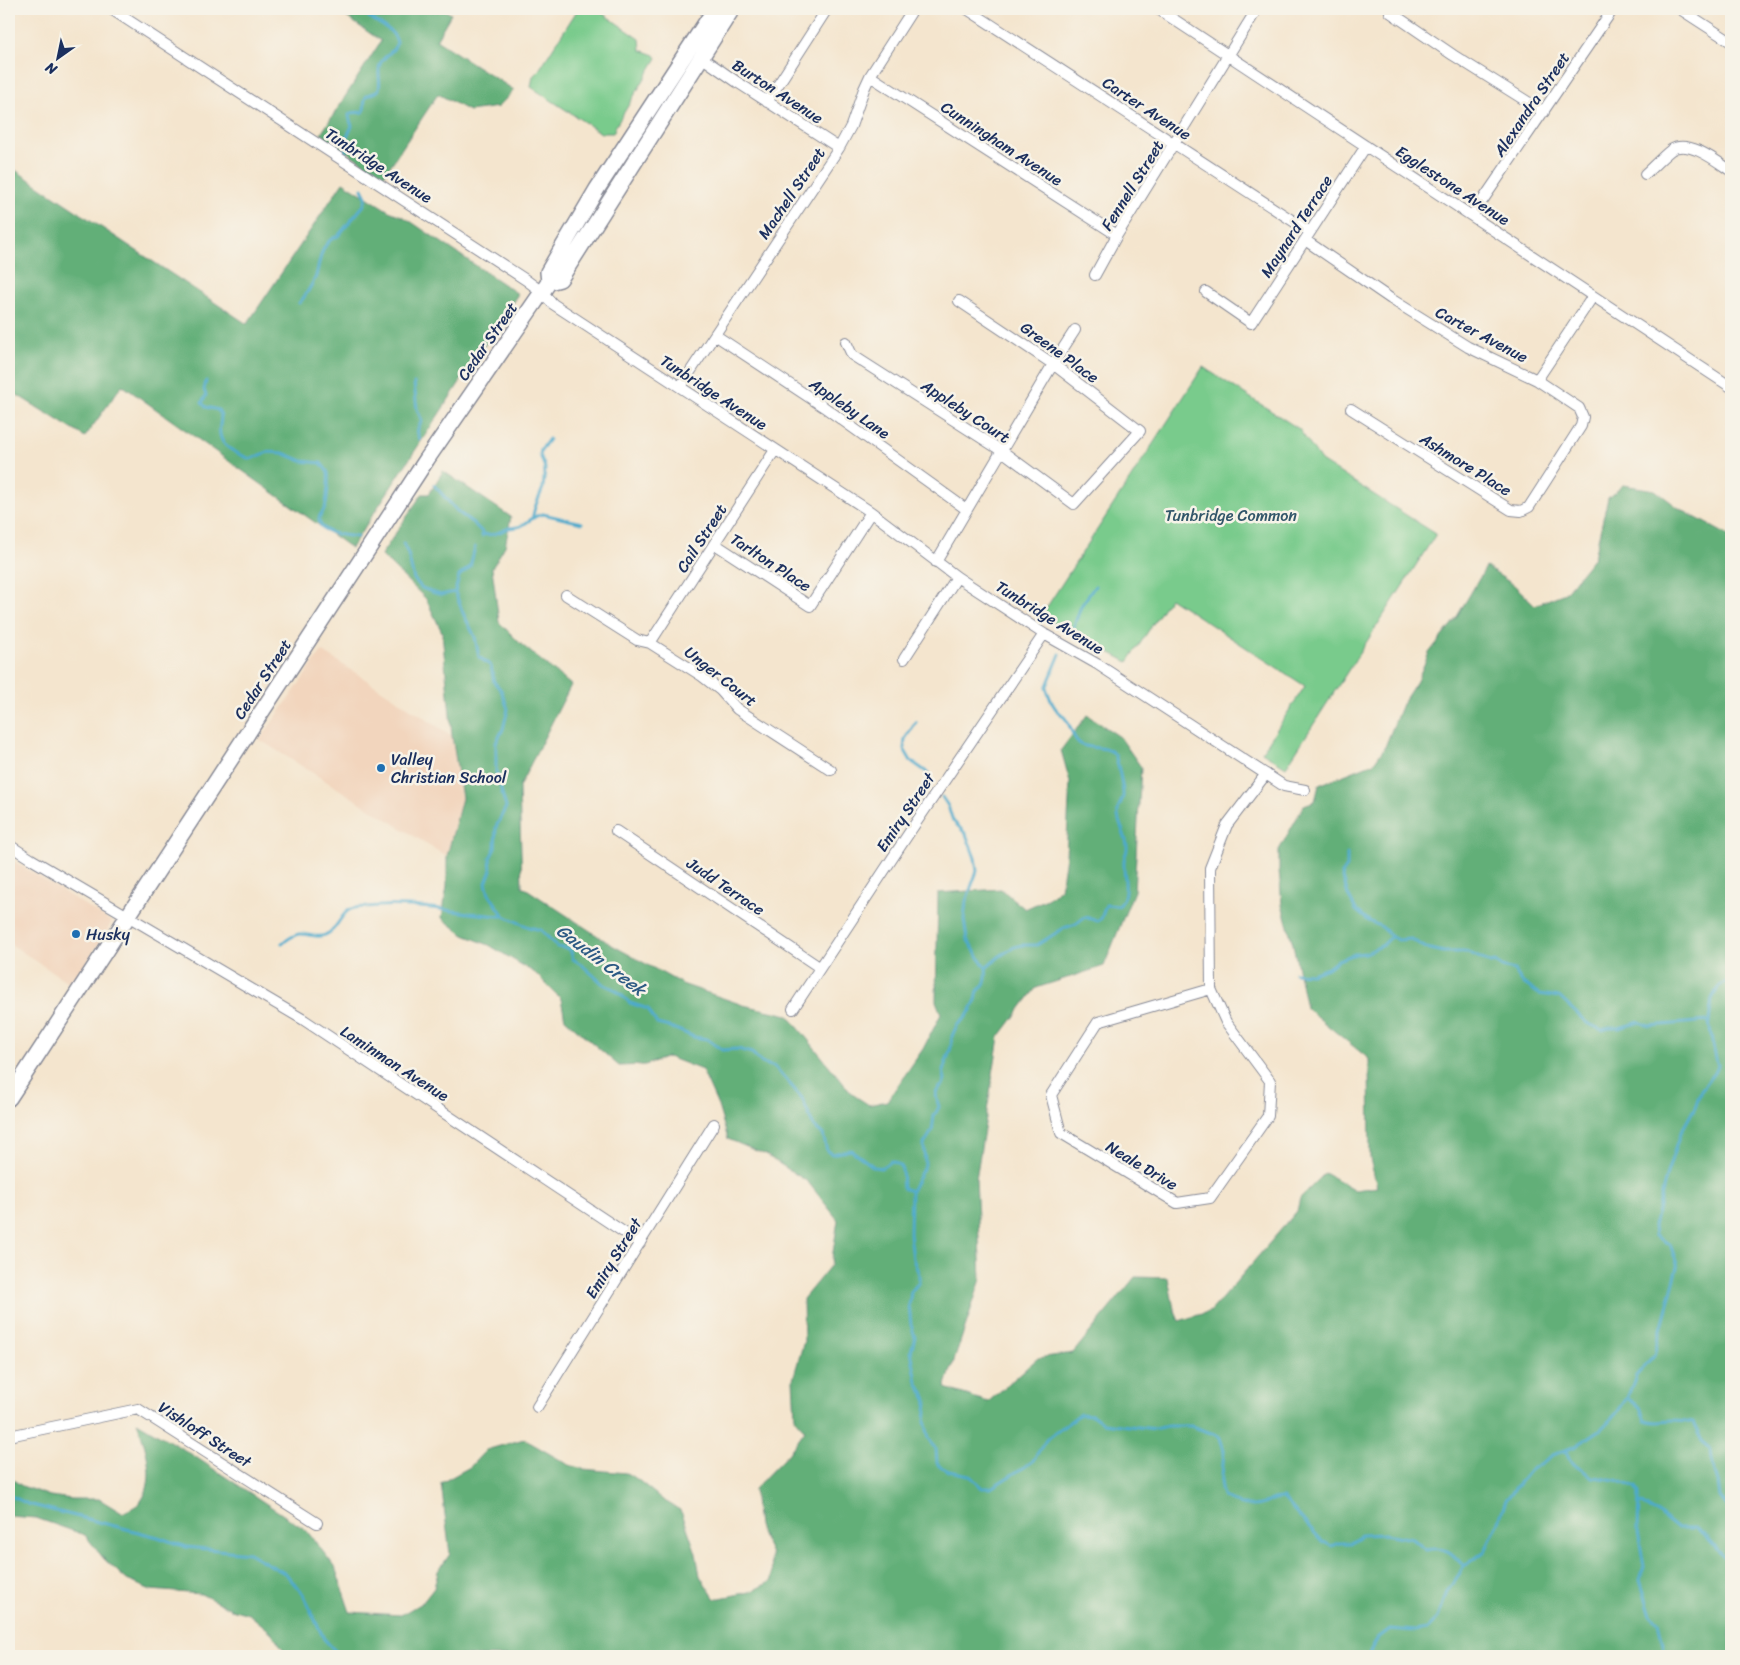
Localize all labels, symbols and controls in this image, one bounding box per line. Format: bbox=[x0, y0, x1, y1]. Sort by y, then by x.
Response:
north arrow bbox=[32, 32, 82, 82]
street label: Alexandra Street bbox=[1485, 46, 1578, 164]
street label: Burton Avenue bbox=[726, 51, 829, 132]
text: N bbox=[40, 55, 63, 82]
street label: Carter Avenue bbox=[1096, 69, 1197, 148]
street label: Cunningham Avenue bbox=[935, 93, 1069, 194]
street label: Tunbridge Avenue bbox=[319, 120, 439, 211]
street label: Fennell Street bbox=[1093, 134, 1172, 237]
street label: Egglestone Avenue bbox=[1390, 137, 1516, 234]
street label: Machell Street bbox=[750, 141, 833, 245]
street label: Maynard Terrace bbox=[1252, 169, 1341, 284]
street label: Cedar Street bbox=[449, 296, 525, 387]
street label: Carter Avenue bbox=[1430, 298, 1533, 371]
street label: Greene Place bbox=[1014, 314, 1105, 391]
street label: Tunbridge Avenue bbox=[654, 347, 774, 438]
street label: Appleby Lane bbox=[802, 369, 896, 447]
street label: Appleby Court bbox=[914, 371, 1016, 451]
street label: Ashmore Place bbox=[1413, 424, 1518, 504]
street label: Cail Street bbox=[668, 498, 735, 579]
park label: Tunbridge Common bbox=[1165, 501, 1297, 530]
street label: Tarlton Place bbox=[724, 525, 817, 600]
street label: Tunbridge Avenue bbox=[990, 572, 1110, 663]
street label: Cedar Street bbox=[225, 633, 299, 725]
street label: Unger Court bbox=[678, 638, 764, 714]
place label: Valley Christian School bbox=[391, 745, 507, 792]
marker: Valley Christian School bbox=[375, 762, 387, 774]
street label: Emiry Street bbox=[868, 766, 943, 858]
street label: Judd Terrace bbox=[680, 849, 771, 924]
water label: Gaudin Creek bbox=[549, 915, 655, 1006]
place label: Husky bbox=[86, 920, 131, 949]
marker: Husky bbox=[70, 928, 82, 940]
street label: Laminman Avenue bbox=[334, 1017, 455, 1110]
street label: Neale Drive bbox=[1100, 1132, 1183, 1198]
street label: Emiry Street bbox=[577, 1212, 650, 1305]
street label: Vishloff Street bbox=[152, 1393, 258, 1476]

